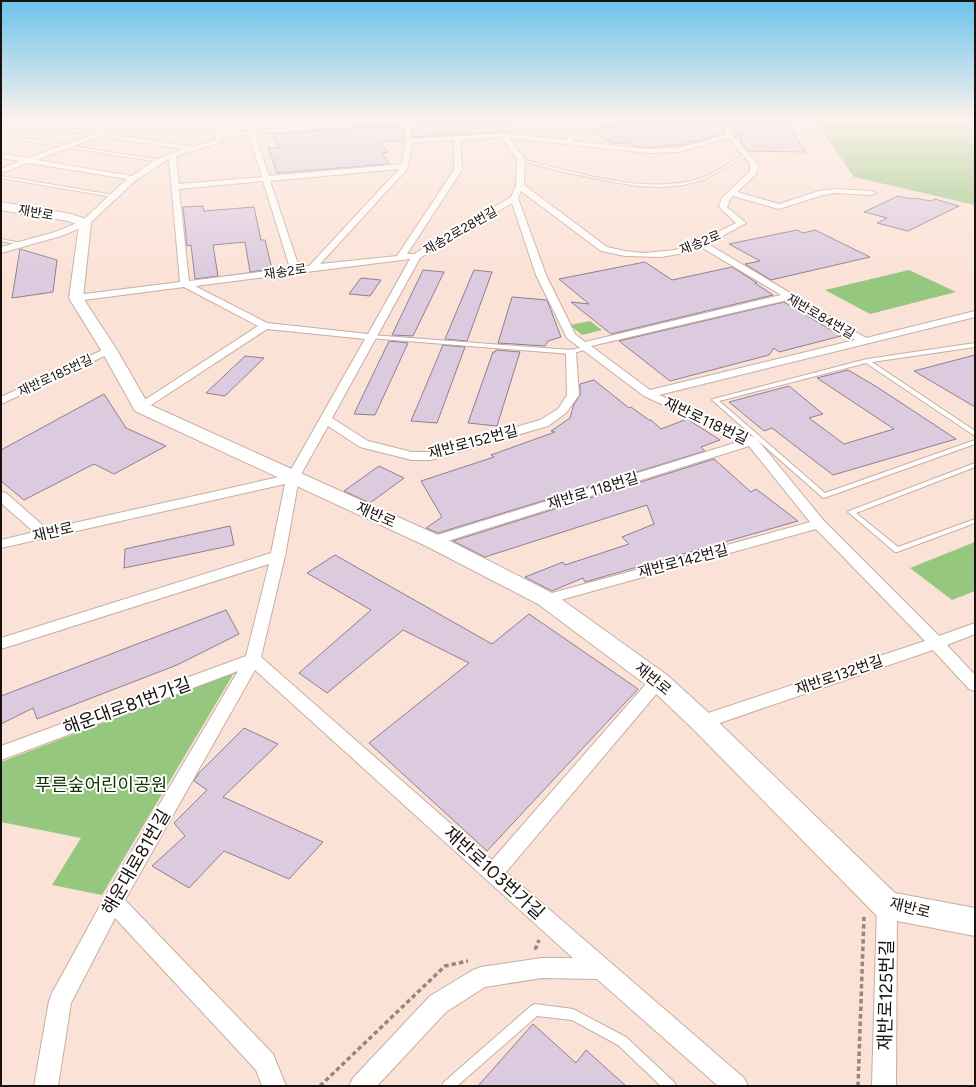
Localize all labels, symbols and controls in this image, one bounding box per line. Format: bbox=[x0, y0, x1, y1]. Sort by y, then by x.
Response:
street label: 재반로 bbox=[17, 202, 55, 223]
street label: 재송2로28번길 bbox=[421, 203, 500, 258]
street label: 재송2로 bbox=[677, 227, 723, 258]
street label: 재송2로 bbox=[263, 261, 308, 282]
street label: 재반로84번길 bbox=[784, 291, 857, 342]
street label: 재반로185번길 bbox=[15, 352, 95, 399]
street label: 재반로118번길 bbox=[661, 394, 751, 448]
street label: 재반로152번길 bbox=[426, 421, 520, 463]
street label: 재반로 118번길 bbox=[545, 469, 641, 513]
street label: 재반로 bbox=[353, 498, 399, 532]
street label: 재반로 bbox=[31, 519, 75, 545]
street label: 재반로142번길 bbox=[636, 540, 730, 582]
street label: 재반로132번길 bbox=[793, 652, 885, 698]
street label: 재반로 bbox=[631, 659, 675, 699]
street label: 해운대로81번가길 bbox=[60, 673, 194, 739]
park label: 푸른숲어린이공원 bbox=[35, 774, 167, 796]
street label: 해운대로81번길 bbox=[97, 805, 175, 919]
street label: 재반로103번가길 bbox=[439, 822, 549, 924]
street label: 재반로 bbox=[888, 894, 932, 922]
street label: 재반로125번길 bbox=[874, 939, 898, 1051]

